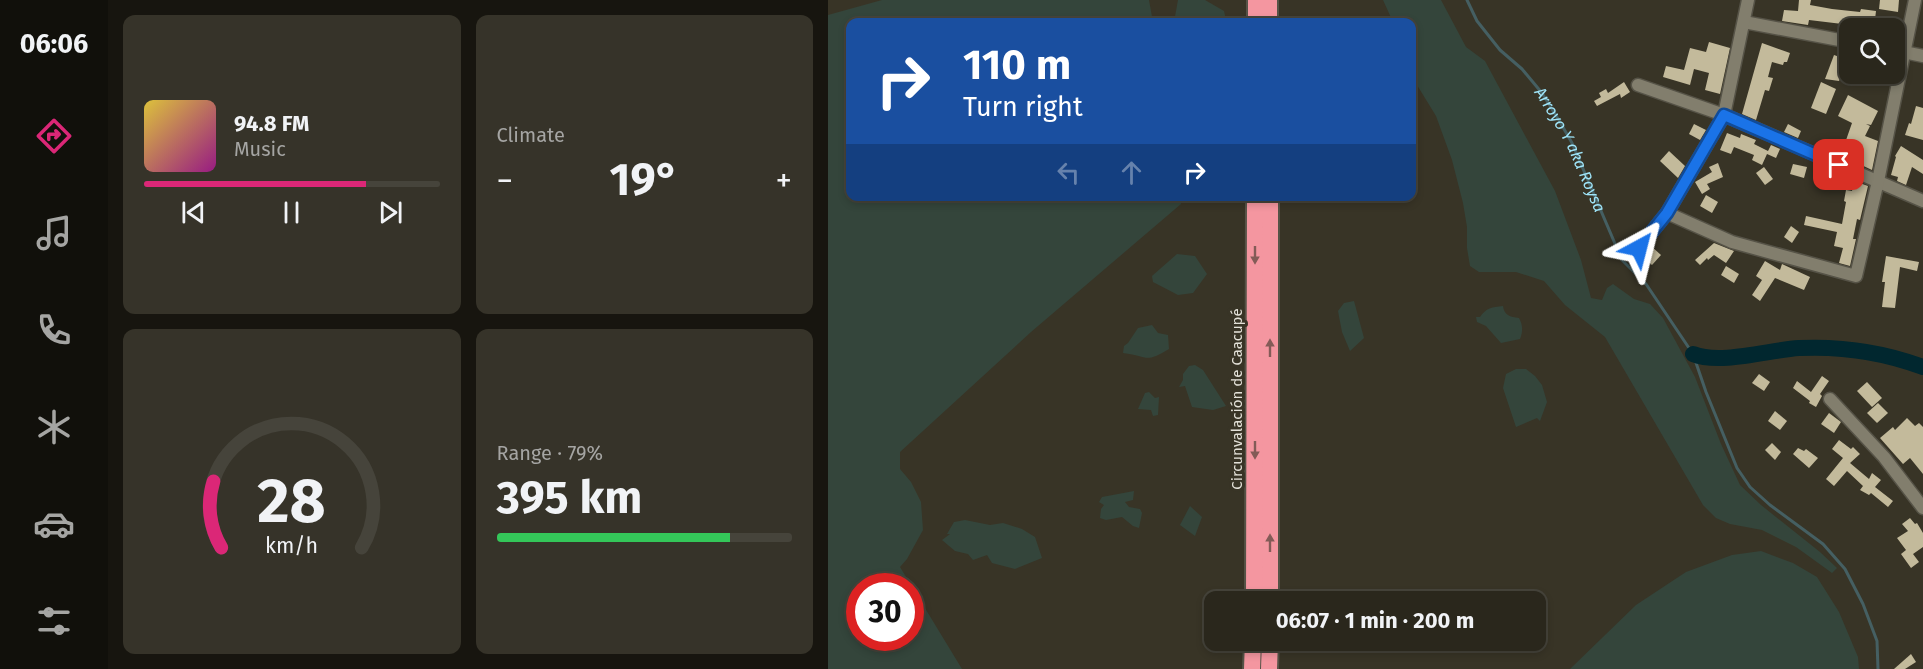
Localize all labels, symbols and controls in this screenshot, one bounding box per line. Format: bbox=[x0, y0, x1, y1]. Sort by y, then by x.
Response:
map controls bbox=[1839, 18, 1905, 84]
button: search bbox=[1839, 18, 1905, 84]
text: 06:06 bbox=[20, 28, 88, 60]
text: 110 m bbox=[963, 40, 1071, 90]
icon: right bbox=[864, 42, 942, 120]
water label: Arroyo Y aka Roysa bbox=[1531, 82, 1610, 215]
text: Turn right bbox=[963, 91, 1083, 123]
text: 94.8 FM bbox=[234, 110, 309, 137]
icon: directions bbox=[33, 115, 75, 157]
text: Climate bbox=[497, 123, 565, 147]
text: Music bbox=[234, 137, 286, 161]
pin bbox=[1813, 139, 1864, 190]
icon: arrive bbox=[1822, 148, 1855, 181]
text: 19° bbox=[610, 153, 679, 207]
icon: left bbox=[1052, 156, 1085, 189]
icon: ahead bbox=[1115, 156, 1148, 189]
icon: right bbox=[1178, 156, 1211, 189]
text: − bbox=[497, 161, 513, 201]
text: + bbox=[776, 161, 792, 201]
icon: previous bbox=[177, 196, 210, 229]
icon: pause bbox=[275, 196, 308, 229]
icon: next bbox=[374, 196, 407, 229]
icon: music bbox=[33, 212, 75, 254]
position arrow bbox=[1607, 216, 1671, 280]
one-way arrow bbox=[1250, 245, 1260, 264]
street label: Circunvalación de Caacupé bbox=[1228, 308, 1246, 490]
icon: phone bbox=[33, 309, 75, 351]
one-way arrow bbox=[1265, 339, 1275, 358]
icon: climate bbox=[33, 406, 75, 448]
one-way arrow bbox=[1250, 440, 1260, 459]
text: Range · 79% bbox=[497, 441, 603, 465]
text: 28 bbox=[257, 464, 326, 539]
text: 395 km bbox=[497, 471, 642, 525]
icon: car bbox=[33, 503, 75, 545]
text: km/h bbox=[265, 534, 318, 560]
one-way arrow bbox=[1265, 534, 1275, 553]
speed limit sign: 30 bbox=[846, 573, 924, 651]
icon: filters bbox=[33, 600, 75, 642]
text: 06:07 · 1 min · 200 m bbox=[1276, 607, 1474, 634]

